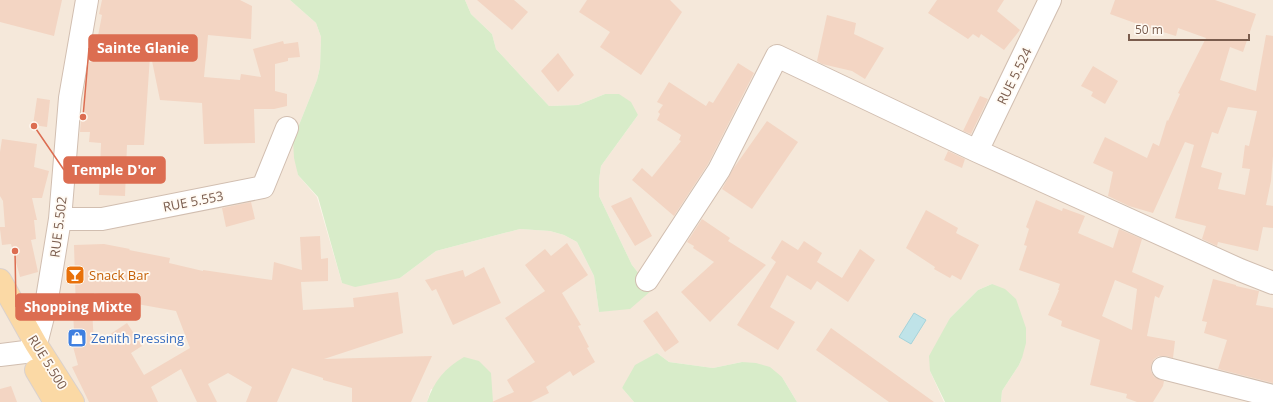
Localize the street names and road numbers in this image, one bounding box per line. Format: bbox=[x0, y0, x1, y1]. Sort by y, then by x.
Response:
street label: RUE 5.524 bbox=[992, 44, 1036, 107]
street label: RUE 5.553 bbox=[161, 186, 225, 216]
street label: RUE 5.502 bbox=[45, 196, 71, 258]
street label: RUE 5.500 bbox=[24, 331, 72, 393]

